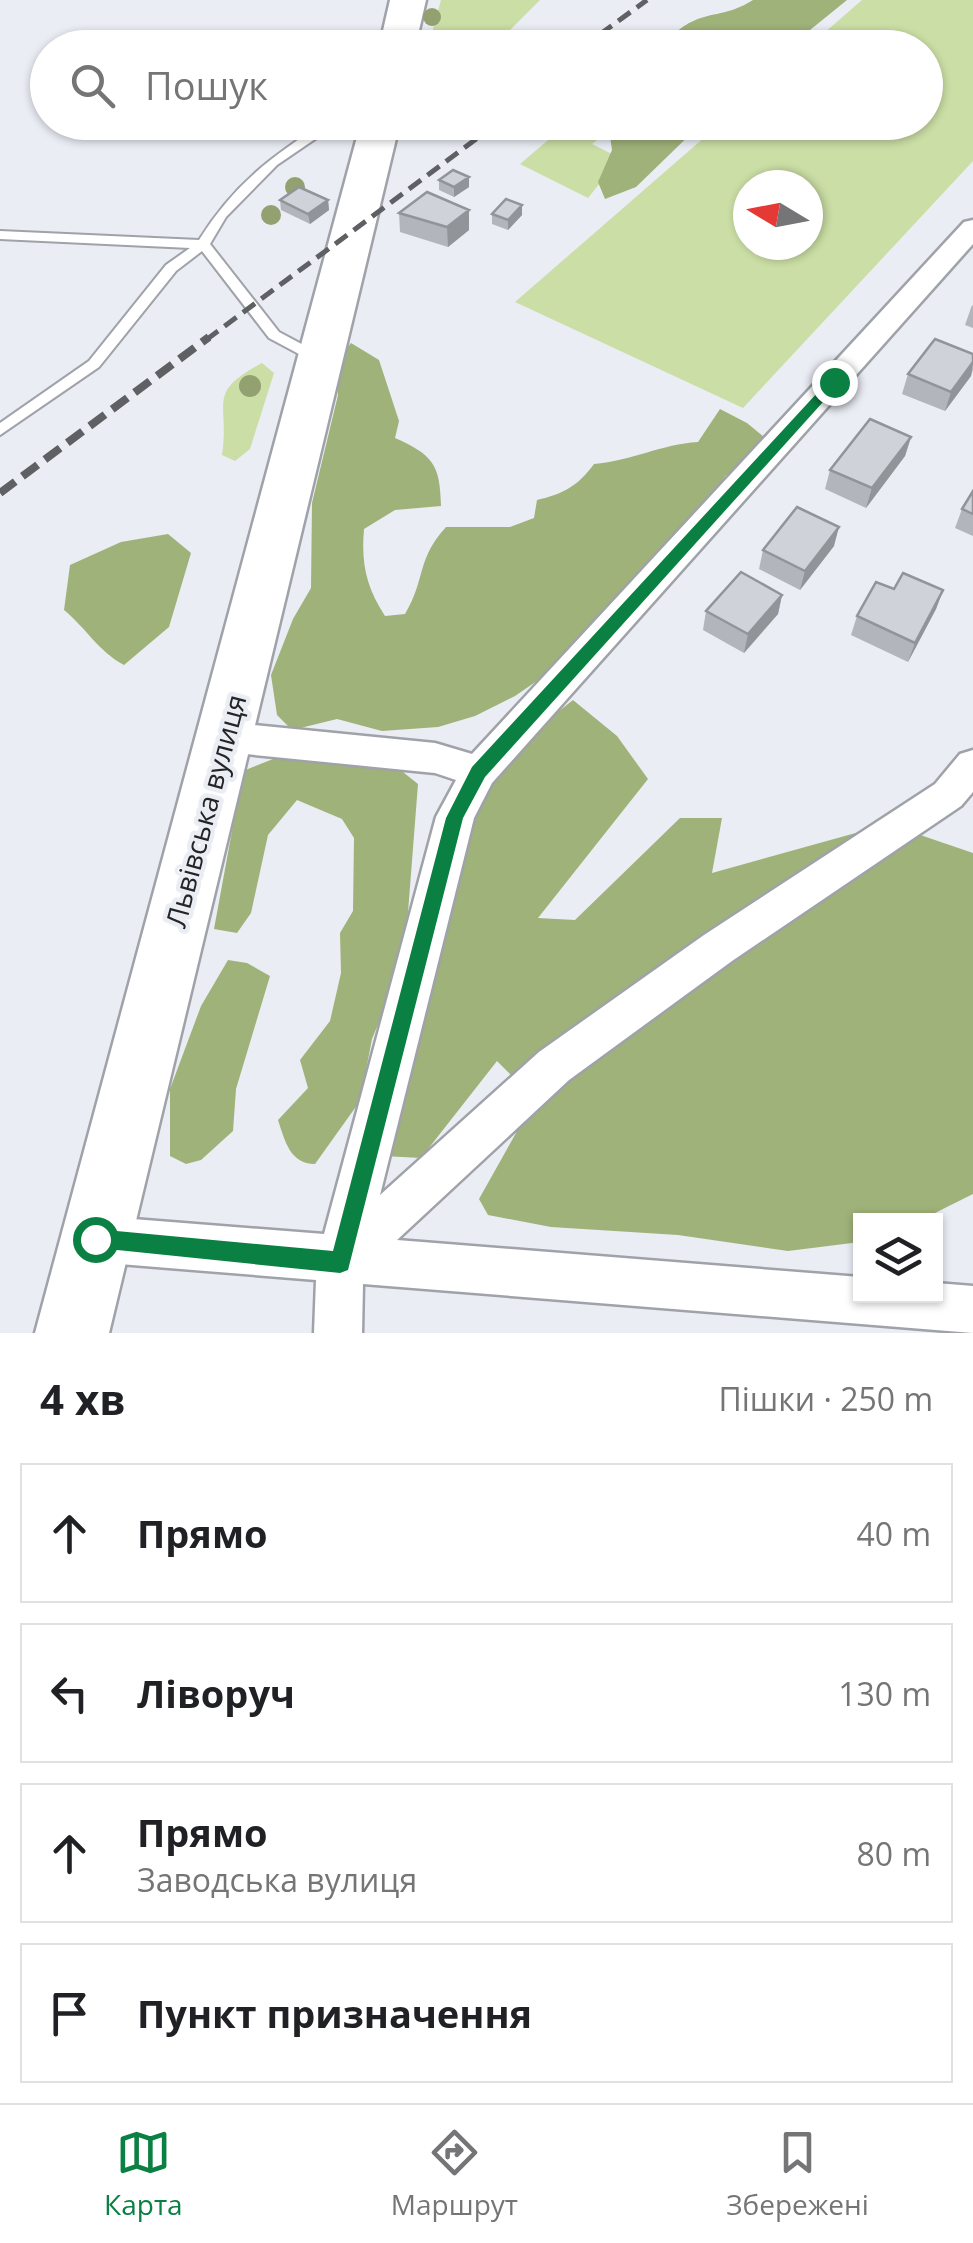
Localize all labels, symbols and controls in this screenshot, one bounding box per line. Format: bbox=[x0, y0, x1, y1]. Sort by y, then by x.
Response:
search box bbox=[30, 30, 943, 140]
icon: search bbox=[65, 58, 120, 113]
text: Пошук bbox=[145, 59, 268, 111]
north arrow bbox=[733, 170, 823, 260]
route end bbox=[812, 360, 858, 406]
street label: Львівська вулиця bbox=[156, 690, 254, 931]
map controls bbox=[853, 1213, 943, 1303]
button: layers bbox=[853, 1213, 943, 1303]
route start bbox=[73, 1217, 119, 1263]
text: 4 хв bbox=[40, 1370, 126, 1427]
text: Пішки · 250 m bbox=[718, 1377, 933, 1420]
icon: ahead bbox=[42, 1506, 97, 1561]
text: Прямо bbox=[137, 1507, 268, 1559]
text: 40 m bbox=[856, 1512, 931, 1555]
icon: left bbox=[42, 1666, 97, 1721]
text: Ліворуч bbox=[137, 1667, 295, 1719]
text: 130 m bbox=[838, 1672, 931, 1715]
text: Прямо bbox=[137, 1806, 268, 1858]
icon: ahead bbox=[42, 1826, 97, 1881]
text: 80 m bbox=[856, 1832, 931, 1875]
text: Заводська вулиця bbox=[137, 1858, 417, 1901]
icon: arrive bbox=[42, 1986, 97, 2041]
text: Пункт призначення bbox=[137, 1987, 532, 2039]
tab: Карта bbox=[104, 2125, 183, 2223]
tab: Маршрут bbox=[391, 2125, 518, 2223]
tab: Збережені bbox=[726, 2125, 869, 2223]

